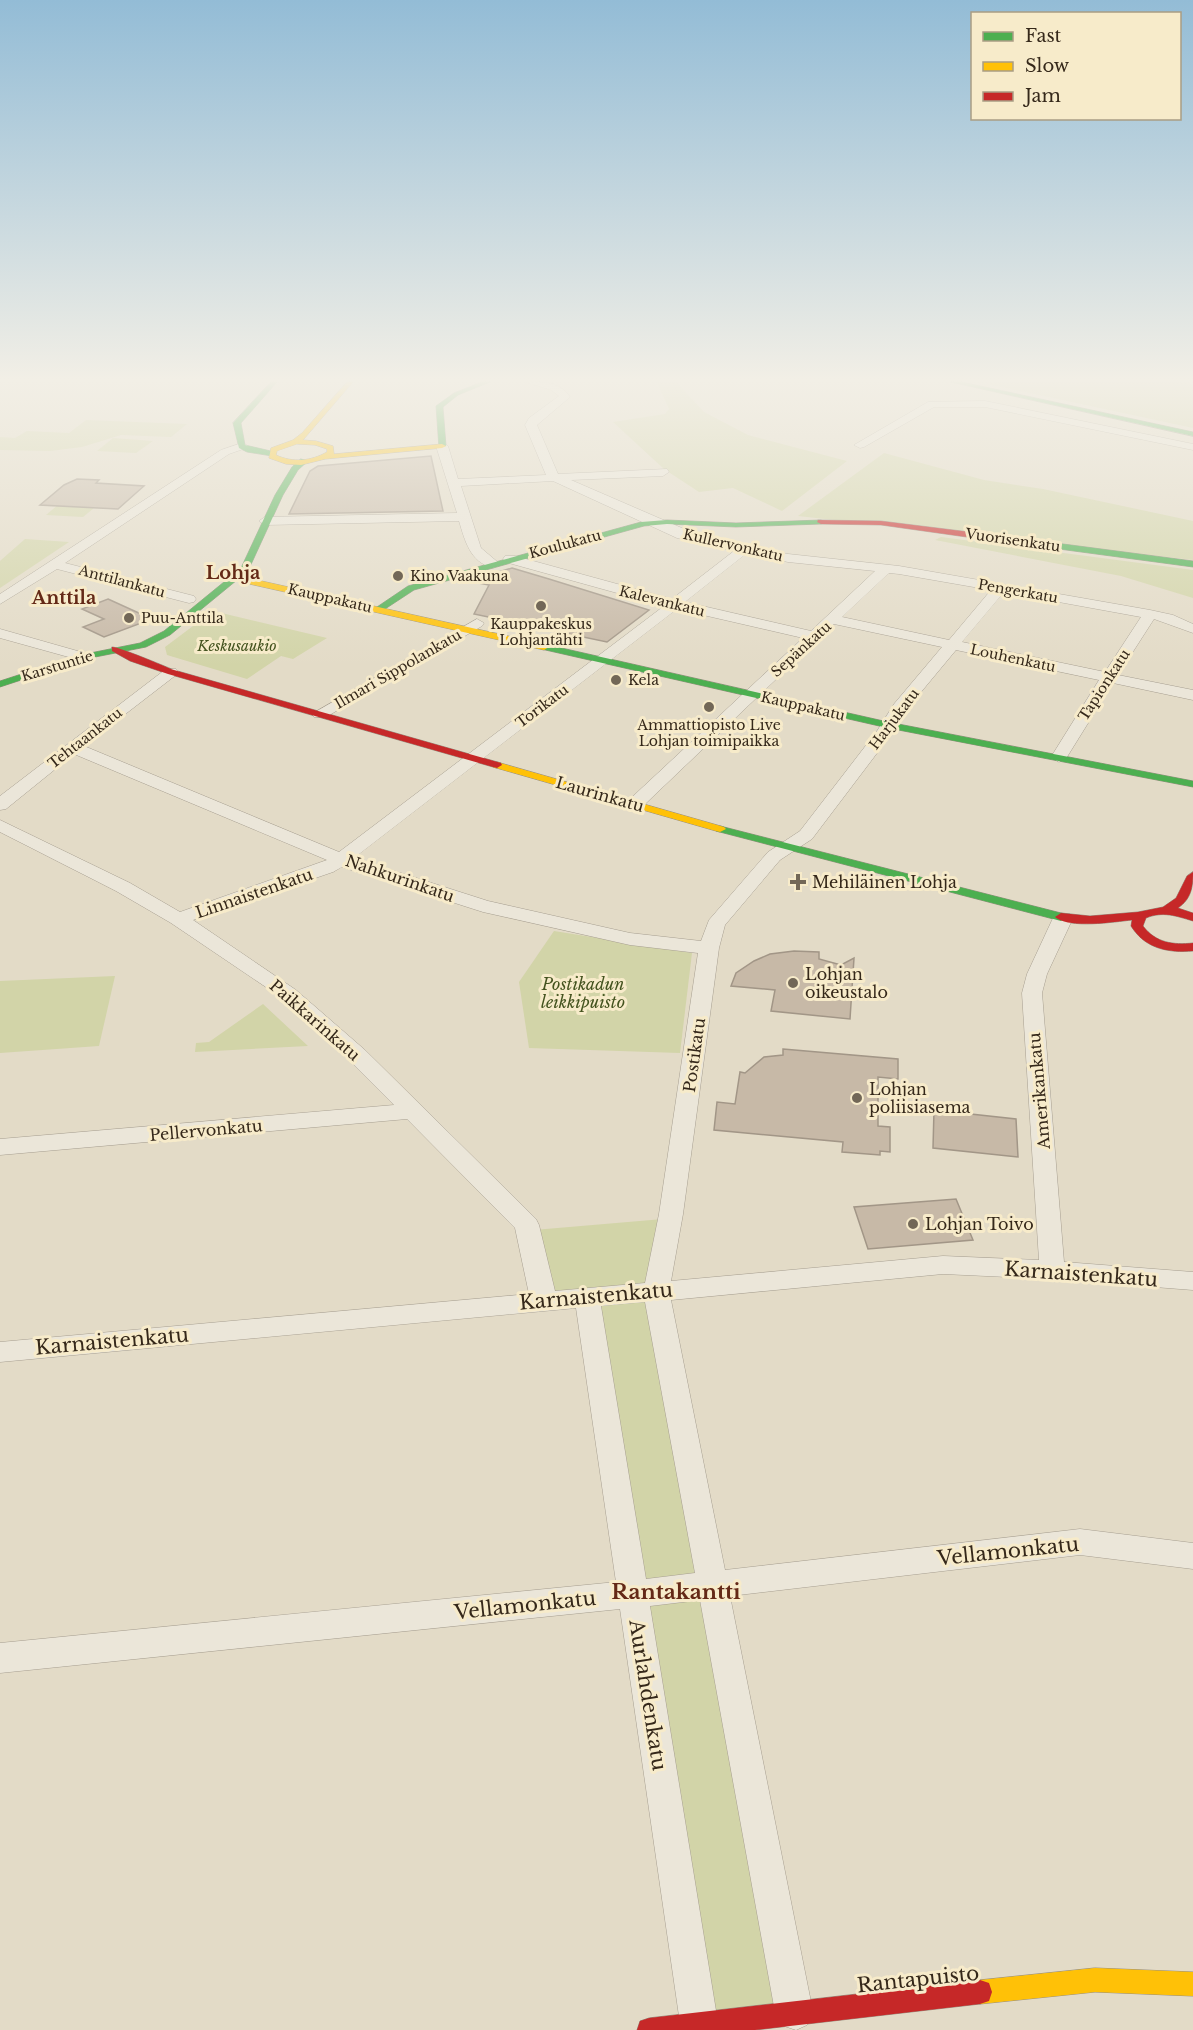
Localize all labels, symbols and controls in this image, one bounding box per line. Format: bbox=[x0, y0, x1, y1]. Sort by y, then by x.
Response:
legend bbox=[971, 12, 1181, 120]
text: Fast bbox=[1025, 25, 1062, 47]
text: Slow bbox=[1025, 55, 1070, 77]
text: Jam bbox=[1023, 85, 1061, 107]
street label: Vuorisenkatu bbox=[963, 524, 1062, 556]
street label: Kullervonkatu bbox=[681, 525, 785, 565]
street label: Koulukatu bbox=[527, 526, 604, 562]
street label: Anttilankatu bbox=[76, 561, 168, 601]
district label: Lohja bbox=[206, 562, 261, 584]
place label: Kino Vaakuna bbox=[410, 567, 509, 585]
marker: Kino Vaakuna bbox=[391, 569, 405, 583]
street label: Pengerkatu bbox=[977, 575, 1060, 607]
street label: Kauppakatu bbox=[286, 580, 374, 617]
street label: Kalevankatu bbox=[617, 582, 707, 621]
district label: Anttila bbox=[31, 587, 97, 609]
marker: Kauppakeskus Lohjantähti bbox=[534, 599, 548, 613]
place label: Puu-Anttila bbox=[141, 609, 224, 627]
marker: Puu-Anttila bbox=[122, 611, 136, 625]
place label: Kauppakeskus Lohjantähti bbox=[490, 615, 592, 649]
street label: Sepänkatu bbox=[767, 617, 835, 681]
street label: Ilmari Sippolankatu bbox=[331, 625, 465, 713]
park label: Keskusaukio bbox=[196, 637, 277, 655]
street label: Louhenkatu bbox=[969, 640, 1058, 676]
street label: Tapionkatu bbox=[1074, 645, 1134, 724]
street label: Karstuntie bbox=[19, 647, 95, 685]
place label: Kela bbox=[628, 671, 659, 689]
marker: Kela bbox=[609, 673, 623, 687]
street label: Torikatu bbox=[512, 680, 572, 732]
street label: Harjukatu bbox=[865, 684, 923, 753]
street label: Kauppakatu bbox=[759, 688, 847, 725]
marker: Ammattiopisto Live Lohjan toimipaikka bbox=[702, 700, 716, 714]
street label: Tehtaankatu bbox=[44, 703, 126, 772]
place label: Ammattiopisto Live Lohjan toimipaikka bbox=[636, 716, 781, 750]
street label: Laurinkatu bbox=[554, 772, 647, 816]
street label: Nahkurinkatu bbox=[343, 850, 457, 906]
street label: Linnaistenkatu bbox=[193, 864, 315, 922]
place label: Mehiläinen Lohja bbox=[812, 872, 957, 892]
marker: Mehiläinen Lohja bbox=[789, 873, 807, 891]
place label: Lohjan oikeustalo bbox=[805, 964, 888, 1002]
park label: Postikadun leikkipuisto bbox=[541, 974, 625, 1012]
street label: Paikkarinkatu bbox=[266, 975, 365, 1065]
marker: Lohjan oikeustalo bbox=[786, 976, 800, 990]
street label: Postikatu bbox=[679, 1016, 709, 1094]
street label: Amerikankatu bbox=[1024, 1032, 1054, 1151]
place label: Lohjan poliisiasema bbox=[869, 1079, 971, 1117]
marker: Lohjan poliisiasema bbox=[850, 1091, 864, 1105]
street label: Pellervonkatu bbox=[149, 1115, 264, 1145]
place label: Lohjan Toivo bbox=[925, 1214, 1034, 1234]
marker: Lohjan Toivo bbox=[906, 1217, 920, 1231]
street label: Karnaistenkatu bbox=[1003, 1257, 1159, 1291]
street label: Karnaistenkatu bbox=[518, 1277, 674, 1315]
street label: Karnaistenkatu bbox=[34, 1322, 190, 1360]
street label: Vellamonkatu bbox=[935, 1532, 1080, 1570]
district label: Rantakantti bbox=[611, 1579, 741, 1605]
street label: Vellamonkatu bbox=[452, 1586, 597, 1624]
street label: Aurlahdenkatu bbox=[624, 1617, 672, 1772]
street label: Rantapuisto bbox=[856, 1961, 980, 1997]

